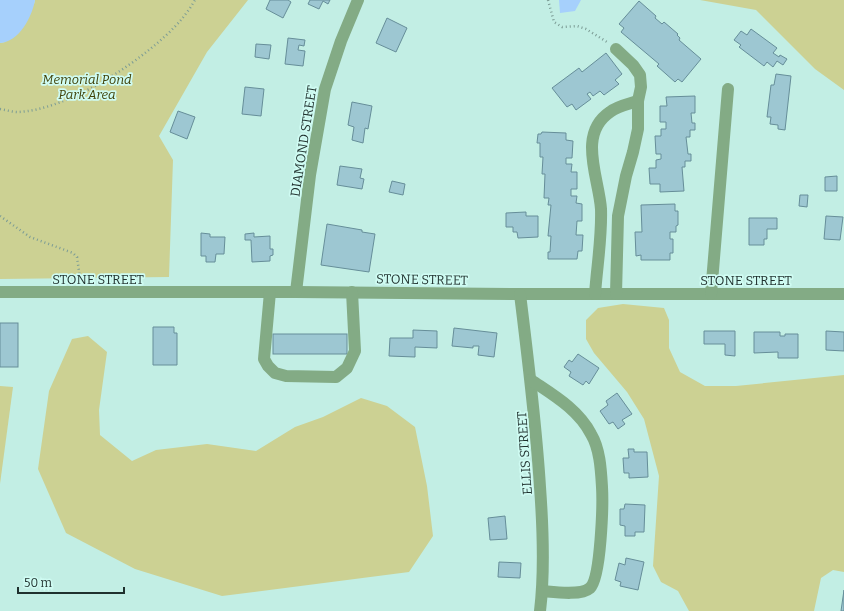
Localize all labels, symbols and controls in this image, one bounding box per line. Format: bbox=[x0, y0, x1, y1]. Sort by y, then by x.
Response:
park label: Memorial Pond Park Area bbox=[42, 72, 132, 102]
street label: DIAMOND STREET bbox=[287, 84, 320, 198]
street label: STONE STREET bbox=[376, 271, 468, 288]
street label: STONE STREET bbox=[52, 272, 144, 287]
street label: STONE STREET bbox=[700, 273, 792, 288]
street label: ELLIS STREET bbox=[514, 410, 535, 495]
scale bar bbox=[18, 569, 124, 595]
text: 50 m bbox=[24, 576, 53, 590]

